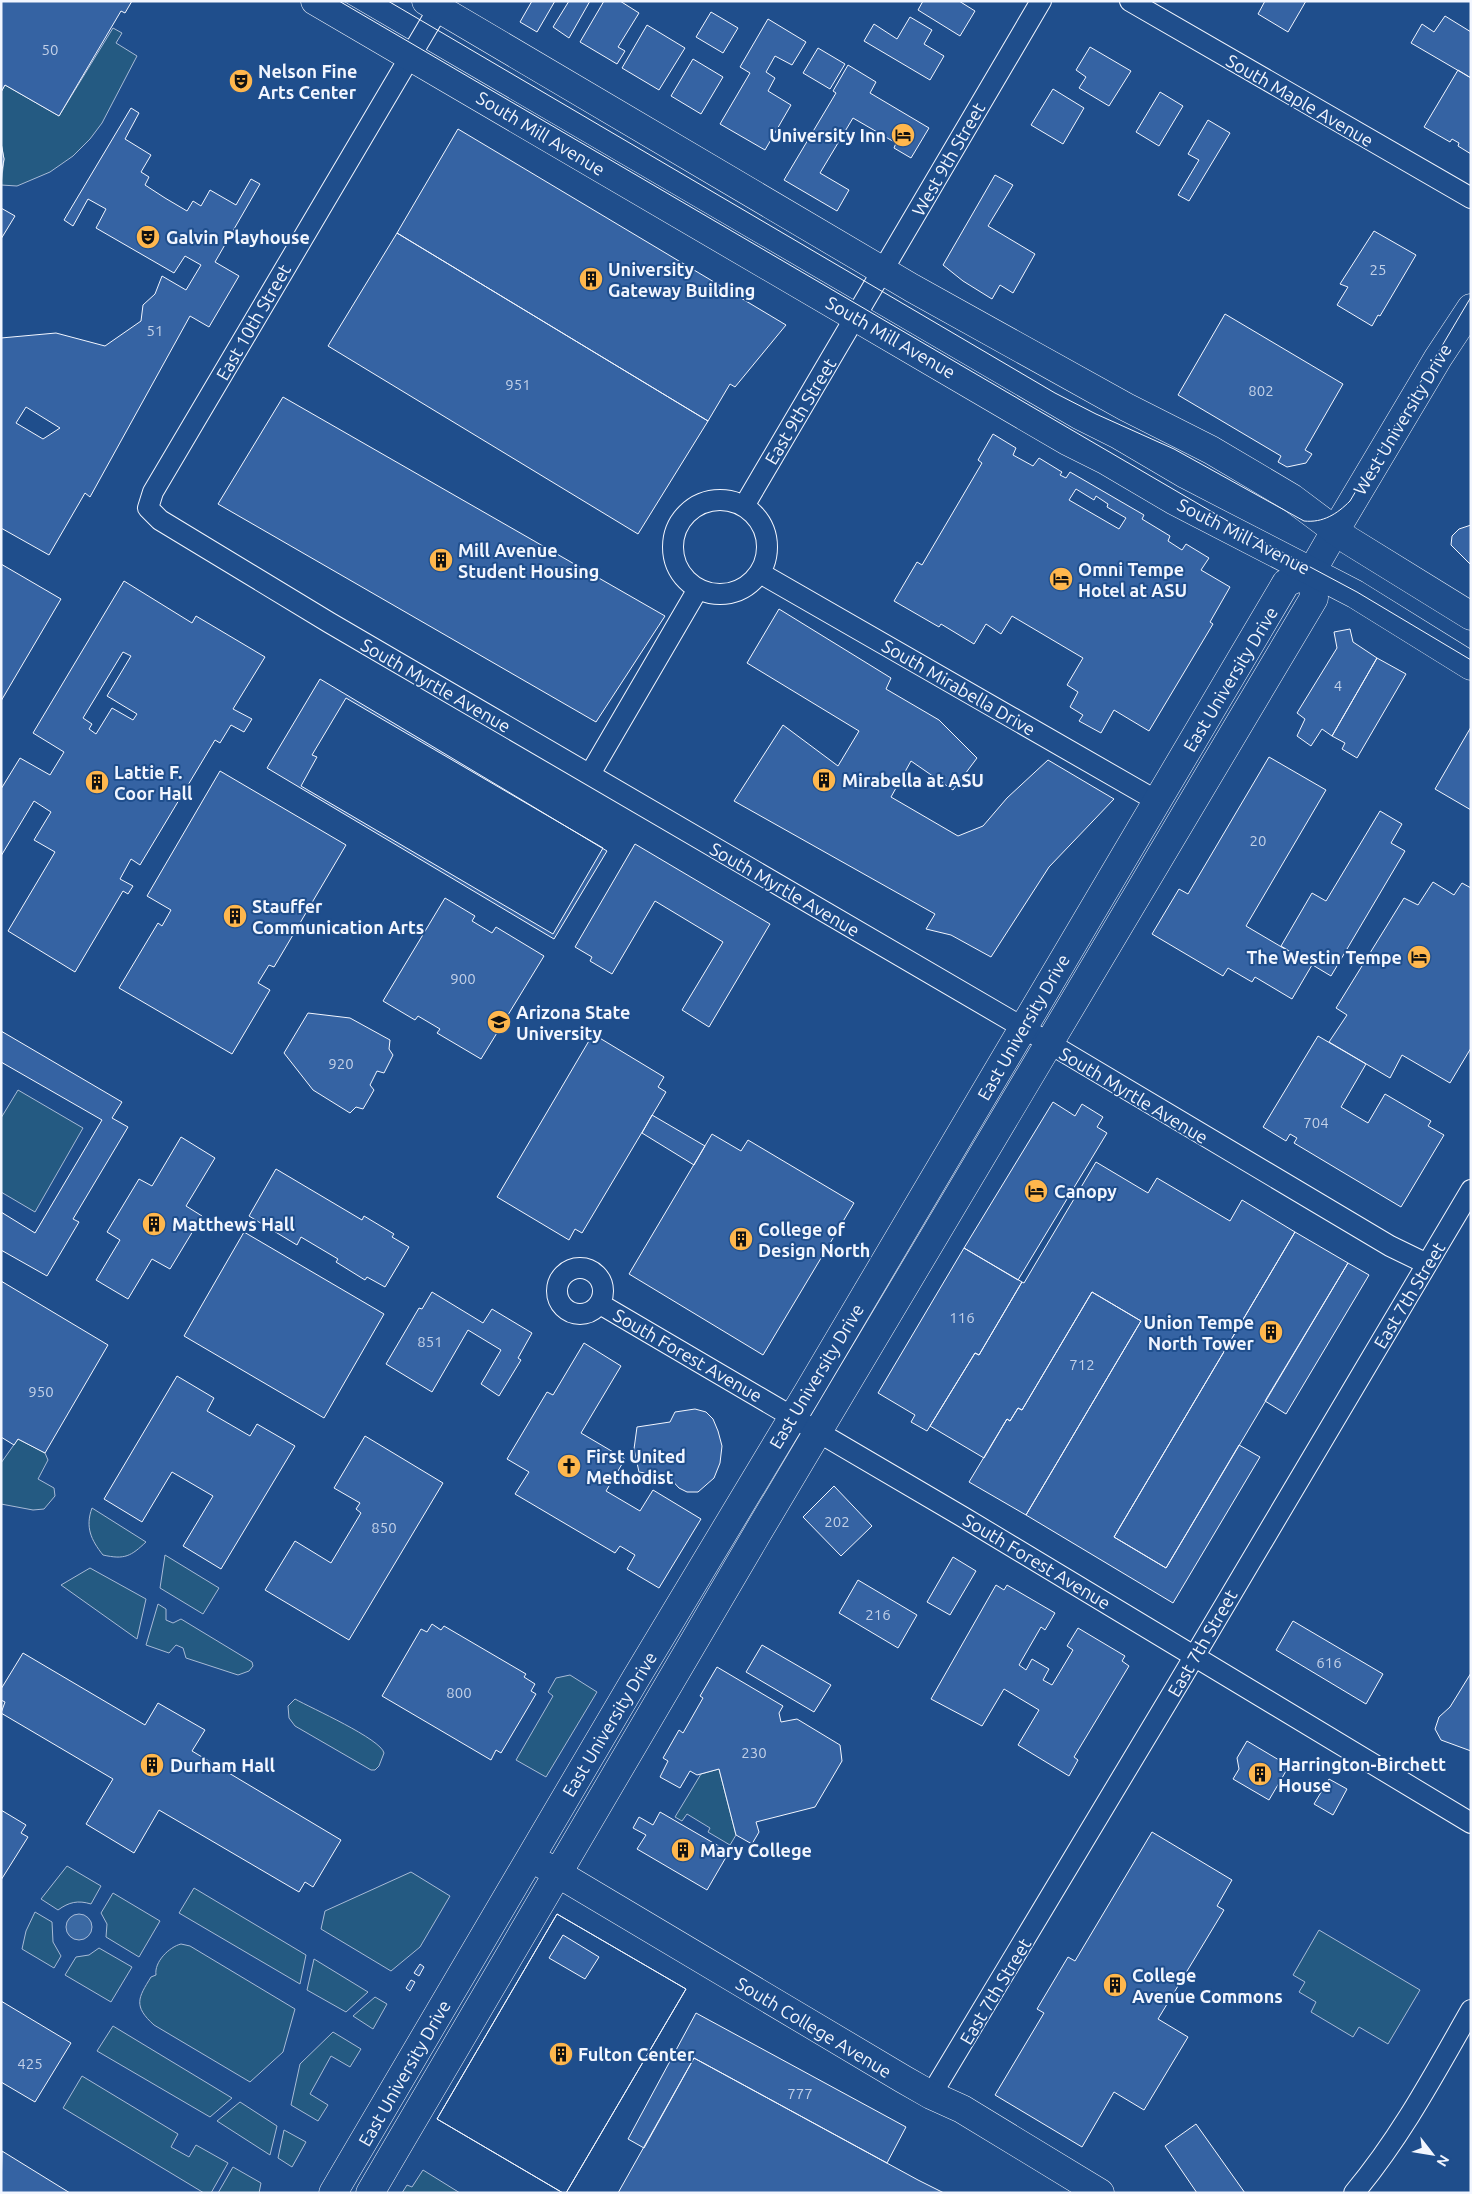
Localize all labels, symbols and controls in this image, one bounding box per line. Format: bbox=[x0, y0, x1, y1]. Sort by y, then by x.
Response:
house number: 50 bbox=[42, 41, 58, 58]
street label: South Maple Avenue bbox=[1223, 50, 1377, 150]
place label: Nelson Fine Arts Center bbox=[258, 61, 357, 102]
theatre icon: Nelson Fine Arts Center bbox=[228, 68, 254, 94]
street label: South Mill Avenue bbox=[473, 87, 609, 179]
street label: West 9th Street bbox=[908, 99, 988, 219]
hotel icon: University Inn bbox=[890, 122, 916, 148]
place label: University Inn bbox=[769, 125, 886, 145]
theatre icon: Galvin Playhouse bbox=[135, 224, 161, 250]
place label: Galvin Playhouse bbox=[166, 227, 310, 247]
place label: University Gateway Building bbox=[608, 259, 755, 300]
street label: East 10th Street bbox=[212, 261, 294, 383]
house number: 25 bbox=[1370, 261, 1386, 278]
building icon: University Gateway Building bbox=[578, 266, 604, 292]
street label: South Mill Avenue bbox=[823, 292, 959, 382]
house number: 51 bbox=[147, 322, 163, 339]
street label: West University Drive bbox=[1349, 340, 1455, 498]
street label: East 9th Street bbox=[760, 354, 840, 468]
house number: 951 bbox=[505, 376, 531, 393]
house number: 802 bbox=[1248, 382, 1274, 399]
street label: South Mill Avenue bbox=[1174, 494, 1314, 578]
place label: Mill Avenue Student Housing bbox=[458, 540, 599, 581]
building icon: Mill Avenue Student Housing bbox=[428, 547, 454, 573]
place label: Omni Tempe Hotel at ASU bbox=[1078, 559, 1187, 600]
hotel icon: Omni Tempe Hotel at ASU bbox=[1048, 566, 1074, 592]
street label: East University Drive bbox=[1179, 603, 1281, 755]
street label: South Myrtle Avenue bbox=[358, 634, 514, 736]
street label: South Mirabella Drive bbox=[879, 635, 1039, 739]
house number: 4 bbox=[1334, 677, 1342, 694]
place label: Lattie F. Coor Hall bbox=[114, 762, 193, 803]
building icon: Mirabella at ASU bbox=[811, 767, 837, 793]
building icon: Lattie F. Coor Hall bbox=[84, 769, 110, 795]
place label: Mirabella at ASU bbox=[842, 770, 984, 790]
house number: 20 bbox=[1250, 832, 1266, 849]
street label: South Myrtle Avenue bbox=[707, 838, 863, 940]
place label: Stauffer Communication Arts bbox=[252, 896, 424, 937]
building icon: Stauffer Communication Arts bbox=[222, 903, 248, 929]
hotel icon: The Westin Tempe bbox=[1406, 944, 1432, 970]
place label: The Westin Tempe bbox=[1247, 947, 1402, 967]
street label: East University Drive bbox=[973, 950, 1073, 1104]
house number: 900 bbox=[450, 970, 476, 987]
place label: Arizona State University bbox=[516, 1002, 630, 1043]
school or university icon: Arizona State University bbox=[486, 1009, 512, 1035]
street label: South Myrtle Avenue bbox=[1056, 1043, 1212, 1147]
house number: 920 bbox=[328, 1055, 354, 1072]
house number: 704 bbox=[1303, 1114, 1329, 1131]
hotel icon: Canopy bbox=[1023, 1178, 1049, 1204]
place label: Canopy bbox=[1054, 1181, 1117, 1201]
building icon: Matthews Hall bbox=[141, 1211, 167, 1237]
place label: Matthews Hall bbox=[172, 1214, 295, 1234]
place label: College of Design North bbox=[758, 1219, 870, 1260]
building icon: College of Design North bbox=[728, 1226, 754, 1252]
street label: East 7th Street bbox=[1369, 1238, 1449, 1352]
street label: East University Drive bbox=[765, 1300, 867, 1452]
street label: South Forest Avenue bbox=[610, 1304, 766, 1406]
house number: 116 bbox=[949, 1309, 975, 1326]
place label: Union Tempe North Tower bbox=[1144, 1312, 1255, 1353]
building icon: Union Tempe North Tower bbox=[1258, 1319, 1284, 1345]
house number: 851 bbox=[417, 1333, 443, 1350]
house number: 712 bbox=[1069, 1356, 1095, 1373]
house number: 950 bbox=[28, 1383, 54, 1400]
place label: First United Methodist bbox=[586, 1446, 686, 1487]
church icon: First United Methodist bbox=[556, 1453, 582, 1479]
street label: South Forest Avenue bbox=[960, 1509, 1114, 1613]
house number: 202 bbox=[824, 1513, 850, 1530]
house number: 850 bbox=[371, 1519, 397, 1536]
street label: East 7th Street bbox=[1163, 1586, 1241, 1700]
house number: 216 bbox=[865, 1606, 891, 1623]
street label: East University Drive bbox=[558, 1648, 660, 1800]
house number: 616 bbox=[1316, 1654, 1342, 1671]
house number: 800 bbox=[446, 1684, 472, 1701]
house number: 230 bbox=[741, 1744, 767, 1761]
building icon: Durham Hall bbox=[139, 1752, 165, 1778]
place label: Harrington-Birchett House bbox=[1278, 1754, 1446, 1795]
place label: Durham Hall bbox=[170, 1755, 275, 1775]
building icon: Harrington-Birchett House bbox=[1247, 1761, 1273, 1787]
building icon: Mary College bbox=[670, 1837, 696, 1863]
place label: Mary College bbox=[700, 1840, 812, 1860]
street label: East 7th Street bbox=[955, 1934, 1035, 2048]
place label: College Avenue Commons bbox=[1132, 1965, 1283, 2006]
building icon: College Avenue Commons bbox=[1102, 1972, 1128, 1998]
street label: South College Avenue bbox=[733, 1973, 895, 2081]
street label: East University Drive bbox=[354, 1996, 454, 2150]
building icon: Fulton Center bbox=[548, 2041, 574, 2067]
place label: Fulton Center bbox=[578, 2044, 695, 2064]
house number: 425 bbox=[17, 2055, 43, 2072]
house number: 777 bbox=[787, 2085, 813, 2102]
north arrow bbox=[1407, 2129, 1457, 2179]
text: N bbox=[1434, 2152, 1453, 2169]

